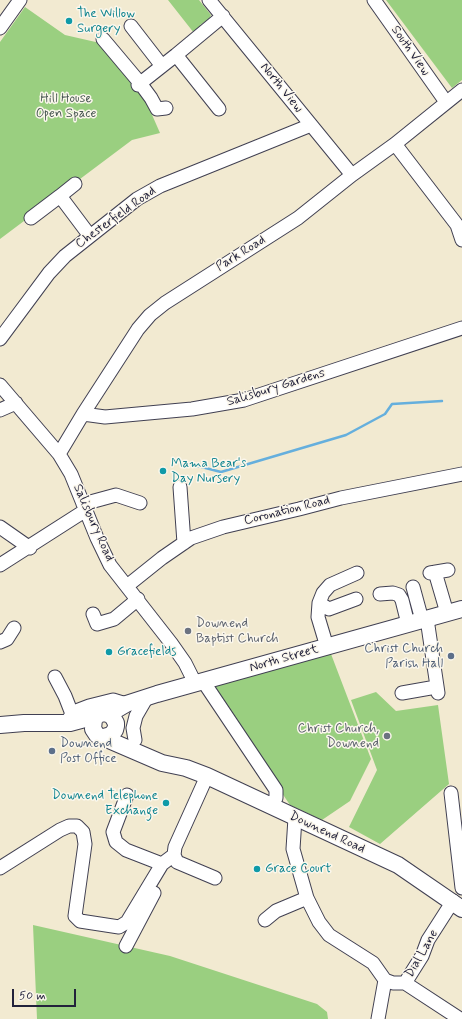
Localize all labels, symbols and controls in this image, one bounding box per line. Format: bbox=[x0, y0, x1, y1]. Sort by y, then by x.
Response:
place label: The Willow Surgery bbox=[77, 6, 135, 37]
marker: The Willow Surgery bbox=[64, 16, 74, 26]
street label: South View bbox=[387, 23, 433, 79]
street label: North View bbox=[256, 60, 306, 116]
park label: Hill House Open Space bbox=[36, 91, 96, 122]
street label: Chesterfield Road bbox=[73, 184, 159, 252]
street label: Park Road bbox=[213, 233, 269, 275]
street label: Salisbury Gardens bbox=[225, 366, 327, 410]
place label: Mama Bear's Day Nursery bbox=[171, 456, 246, 487]
marker: Mama Bear's Day Nursery bbox=[158, 466, 168, 476]
street label: Salisbury Road bbox=[69, 482, 117, 564]
street label: Coronation Road bbox=[242, 493, 332, 529]
place label: Downend Baptist Church bbox=[196, 616, 279, 647]
marker: Downend Baptist Church bbox=[183, 626, 193, 636]
place label: Christ Church Parish Hall bbox=[364, 641, 443, 672]
street label: North Street bbox=[248, 642, 320, 676]
place label: Gracefields bbox=[117, 644, 176, 660]
marker: Gracefields bbox=[104, 647, 114, 657]
marker: Christ Church Parish Hall bbox=[446, 651, 456, 661]
place label: Christ Church, Downend bbox=[298, 721, 379, 752]
marker: Christ Church, Downend bbox=[382, 731, 392, 741]
place label: Downend Post Office bbox=[60, 736, 117, 767]
marker: Downend Post Office bbox=[47, 746, 57, 756]
place label: Downend Telephone Exchange bbox=[52, 788, 158, 819]
marker: Downend Telephone Exchange bbox=[161, 798, 171, 808]
street label: Downend Road bbox=[287, 809, 367, 857]
place label: Grace Court bbox=[265, 861, 331, 877]
marker: Grace Court bbox=[252, 864, 262, 874]
street label: Dial Lane bbox=[402, 927, 442, 981]
scale bar bbox=[14, 981, 78, 1007]
text: 50 m bbox=[19, 988, 46, 1004]

